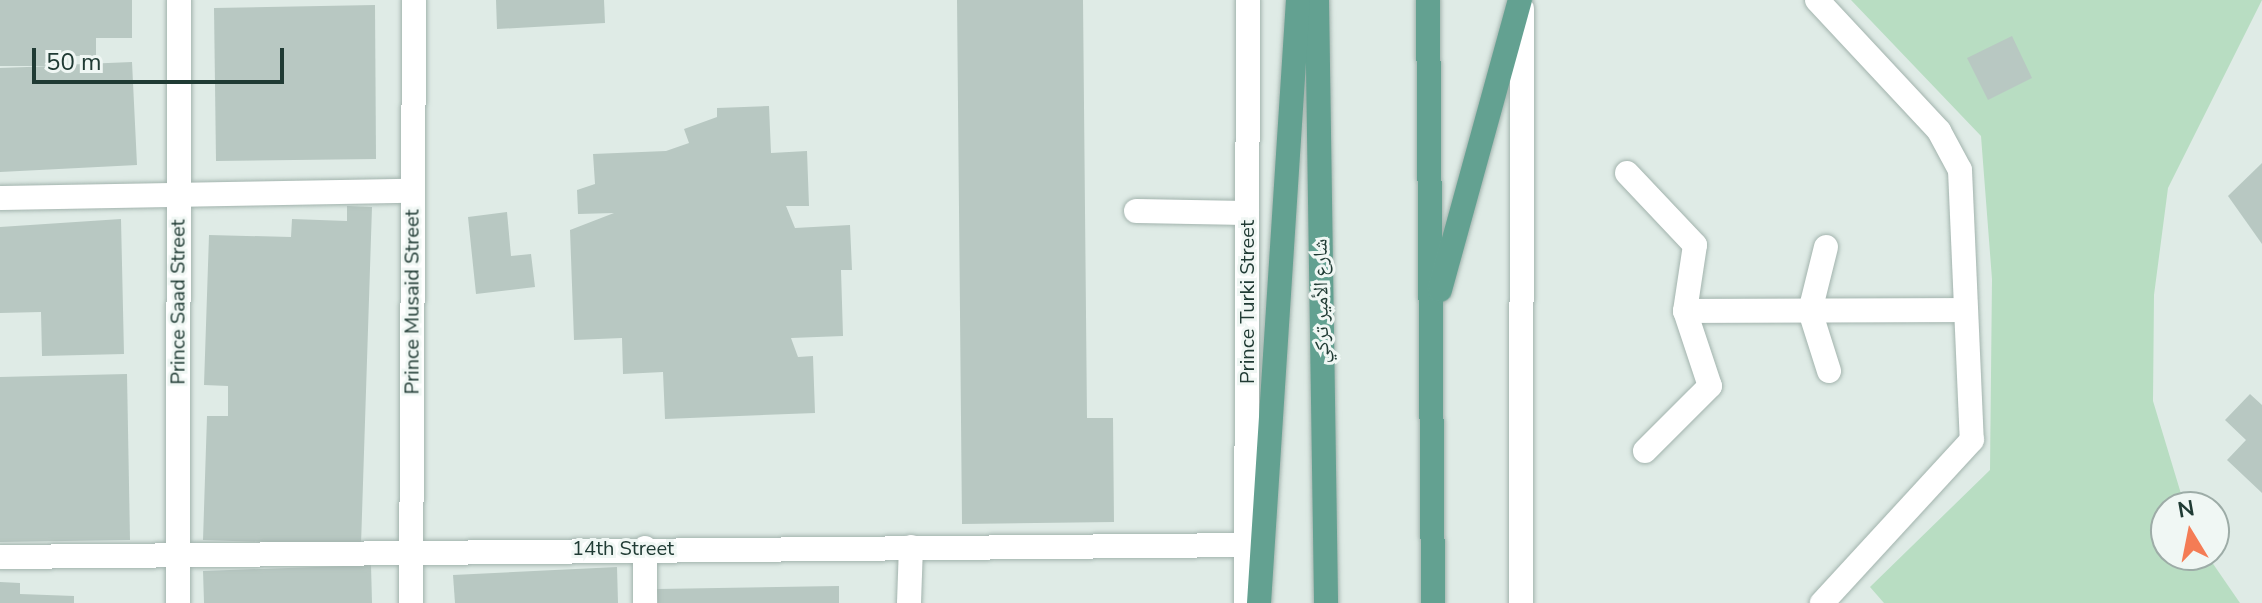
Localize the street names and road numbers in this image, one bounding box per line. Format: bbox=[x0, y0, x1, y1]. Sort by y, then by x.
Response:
street label: Prince Musaid Street bbox=[400, 209, 424, 395]
street label: Prince Saad Street bbox=[166, 219, 190, 385]
street label: Prince Turki Street bbox=[1235, 220, 1259, 384]
street label: شارع الأمير تركي bbox=[1308, 238, 1334, 364]
street label: 14th Street bbox=[572, 536, 674, 560]

